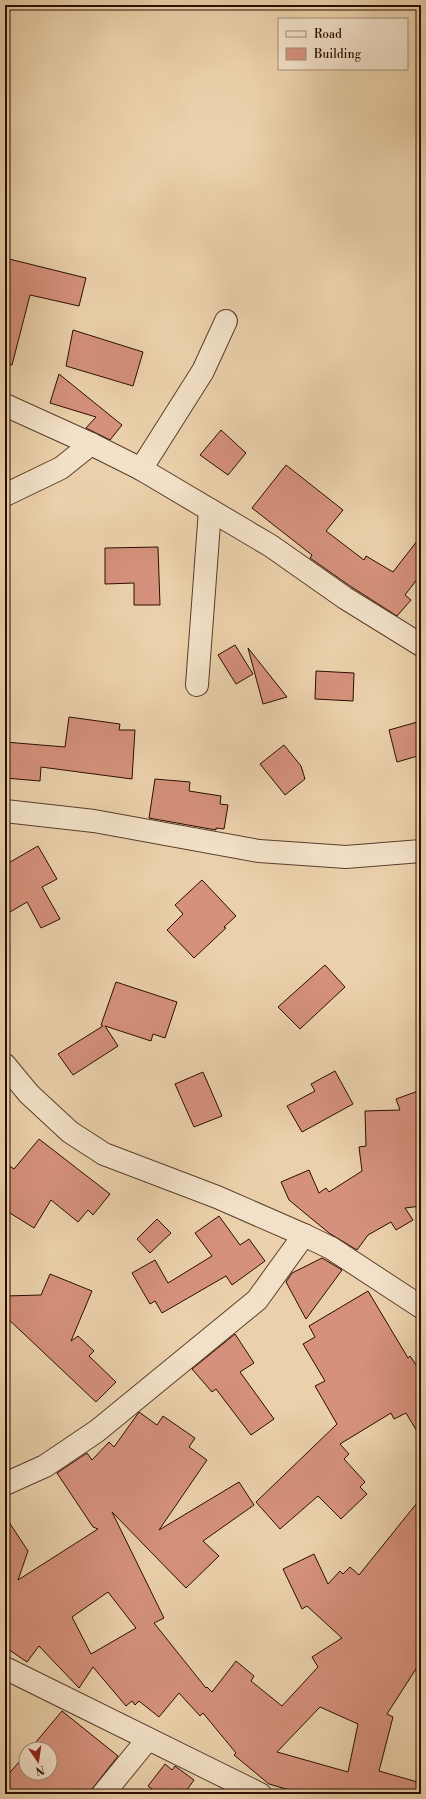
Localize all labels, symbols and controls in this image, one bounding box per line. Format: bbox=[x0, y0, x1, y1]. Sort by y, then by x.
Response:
legend bbox=[278, 18, 408, 70]
text: Road bbox=[314, 27, 342, 42]
text: Building bbox=[313, 47, 362, 62]
north arrow bbox=[18, 1741, 58, 1781]
text: N bbox=[34, 1762, 46, 1778]

